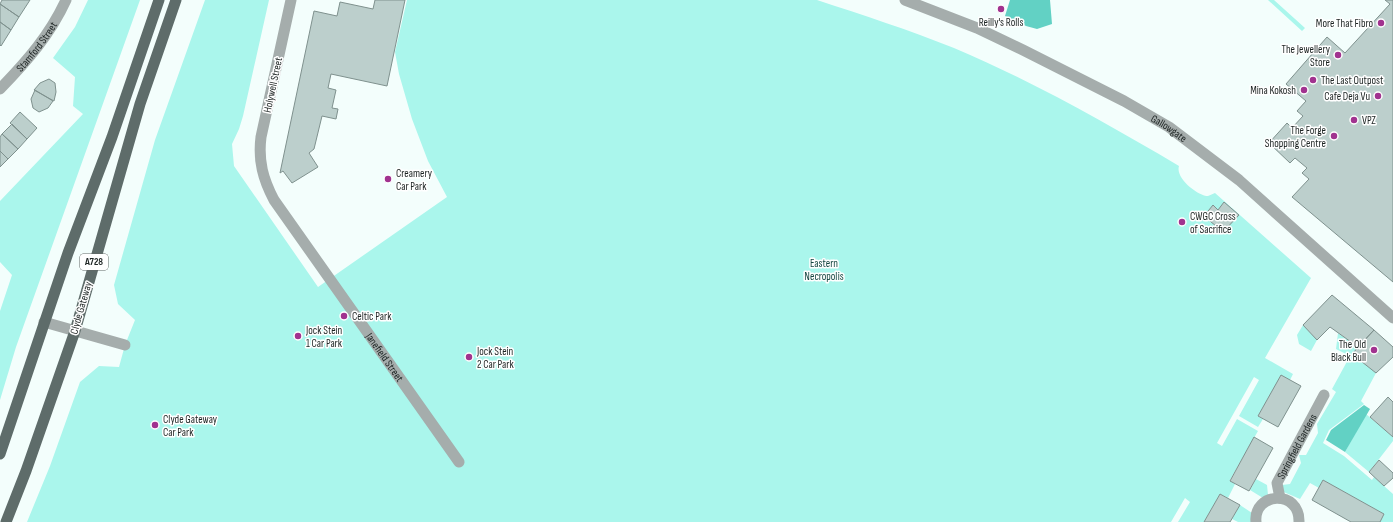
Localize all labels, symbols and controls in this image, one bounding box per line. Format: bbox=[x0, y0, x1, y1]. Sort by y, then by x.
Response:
marker: Reilly's Rolls bbox=[996, 4, 1006, 14]
place label: Reilly's Rolls bbox=[979, 16, 1023, 29]
place label: More That Fibro bbox=[1316, 17, 1373, 30]
marker: More That Fibro bbox=[1376, 18, 1386, 28]
street label: Stamford Street bbox=[13, 19, 60, 74]
place label: The Jewellery Store bbox=[1282, 43, 1331, 69]
marker: The Jewellery Store bbox=[1333, 50, 1343, 60]
street label: Holywell Street bbox=[261, 56, 285, 114]
place label: The Last Outpost bbox=[1321, 74, 1384, 87]
marker: The Last Outpost bbox=[1308, 75, 1318, 85]
place label: Mina Kokosh bbox=[1250, 84, 1296, 97]
marker: Mina Kokosh bbox=[1299, 85, 1309, 95]
place label: Cafe Deja Vu bbox=[1324, 90, 1370, 103]
marker: Cafe Deja Vu bbox=[1373, 91, 1383, 101]
street label: Gallowgate bbox=[1149, 112, 1190, 145]
place label: VPZ bbox=[1362, 114, 1376, 127]
marker: VPZ bbox=[1349, 115, 1359, 125]
place label: The Forge Shopping Centre bbox=[1265, 124, 1326, 150]
marker: The Forge Shopping Centre bbox=[1329, 131, 1339, 141]
place label: Creamery Car Park bbox=[396, 167, 433, 193]
marker: Creamery Car Park bbox=[383, 174, 393, 184]
place label: CWGC Cross of Sacrifice bbox=[1190, 210, 1236, 236]
marker: CWGC Cross of Sacrifice bbox=[1177, 217, 1187, 227]
road number: A728 bbox=[80, 254, 108, 270]
park label: Eastern Necropolis bbox=[804, 257, 844, 283]
street label: Clyde Gateway bbox=[67, 280, 95, 336]
place label: Celtic Park bbox=[352, 310, 392, 323]
marker: Celtic Park bbox=[339, 311, 349, 321]
place label: Jock Stein 1 Car Park bbox=[305, 324, 343, 350]
street label: Janefield Street bbox=[363, 329, 407, 384]
marker: Jock Stein 1 Car Park bbox=[293, 331, 303, 341]
place label: The Old Black Bull bbox=[1331, 338, 1366, 364]
place label: Jock Stein 2 Car Park bbox=[476, 345, 514, 371]
marker: The Old Black Bull bbox=[1369, 345, 1379, 355]
marker: Jock Stein 2 Car Park bbox=[464, 352, 474, 362]
street label: Springfield Gardens bbox=[1274, 412, 1319, 481]
place label: Clyde Gateway Car Park bbox=[163, 413, 218, 439]
marker: Clyde Gateway Car Park bbox=[150, 420, 160, 430]

